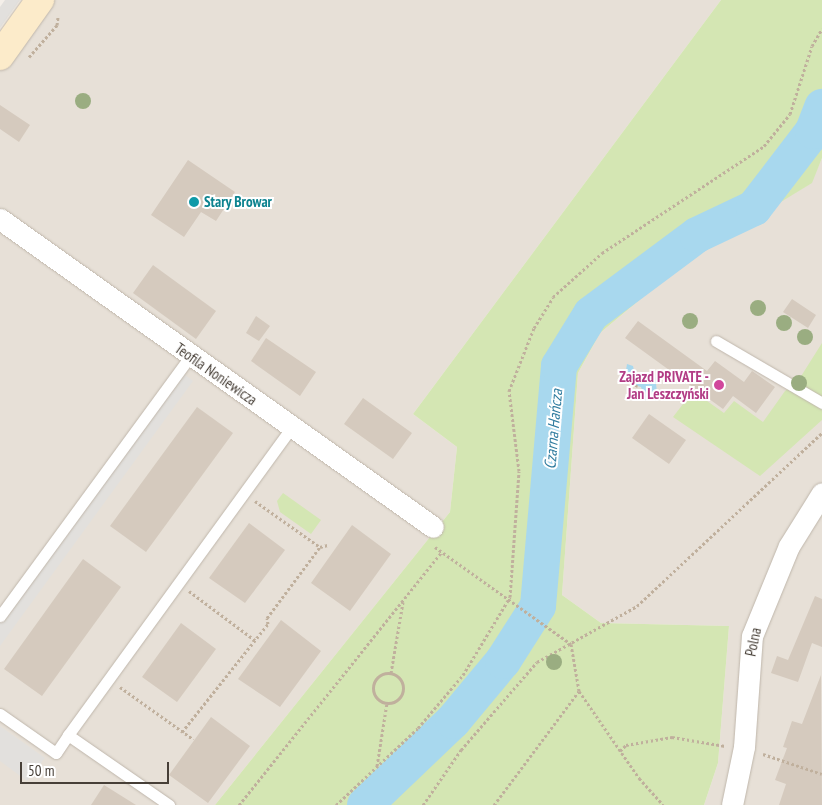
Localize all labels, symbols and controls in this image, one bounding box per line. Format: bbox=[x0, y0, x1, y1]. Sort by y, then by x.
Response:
place label: Stary Browar bbox=[204, 193, 272, 211]
marker: Stary Browar bbox=[188, 196, 200, 208]
street label: Teofila Noniewicza bbox=[171, 339, 261, 409]
place label: Zajazd PRIVATE - Jan Leszczyński bbox=[619, 367, 709, 402]
marker: Zajazd PRIVATE - Jan Leszczyński bbox=[713, 379, 725, 391]
water label: Czarna Hańcza bbox=[540, 388, 566, 470]
street label: Polna bbox=[741, 626, 765, 658]
scale bar bbox=[22, 752, 171, 784]
text: 50 m bbox=[28, 761, 54, 780]

